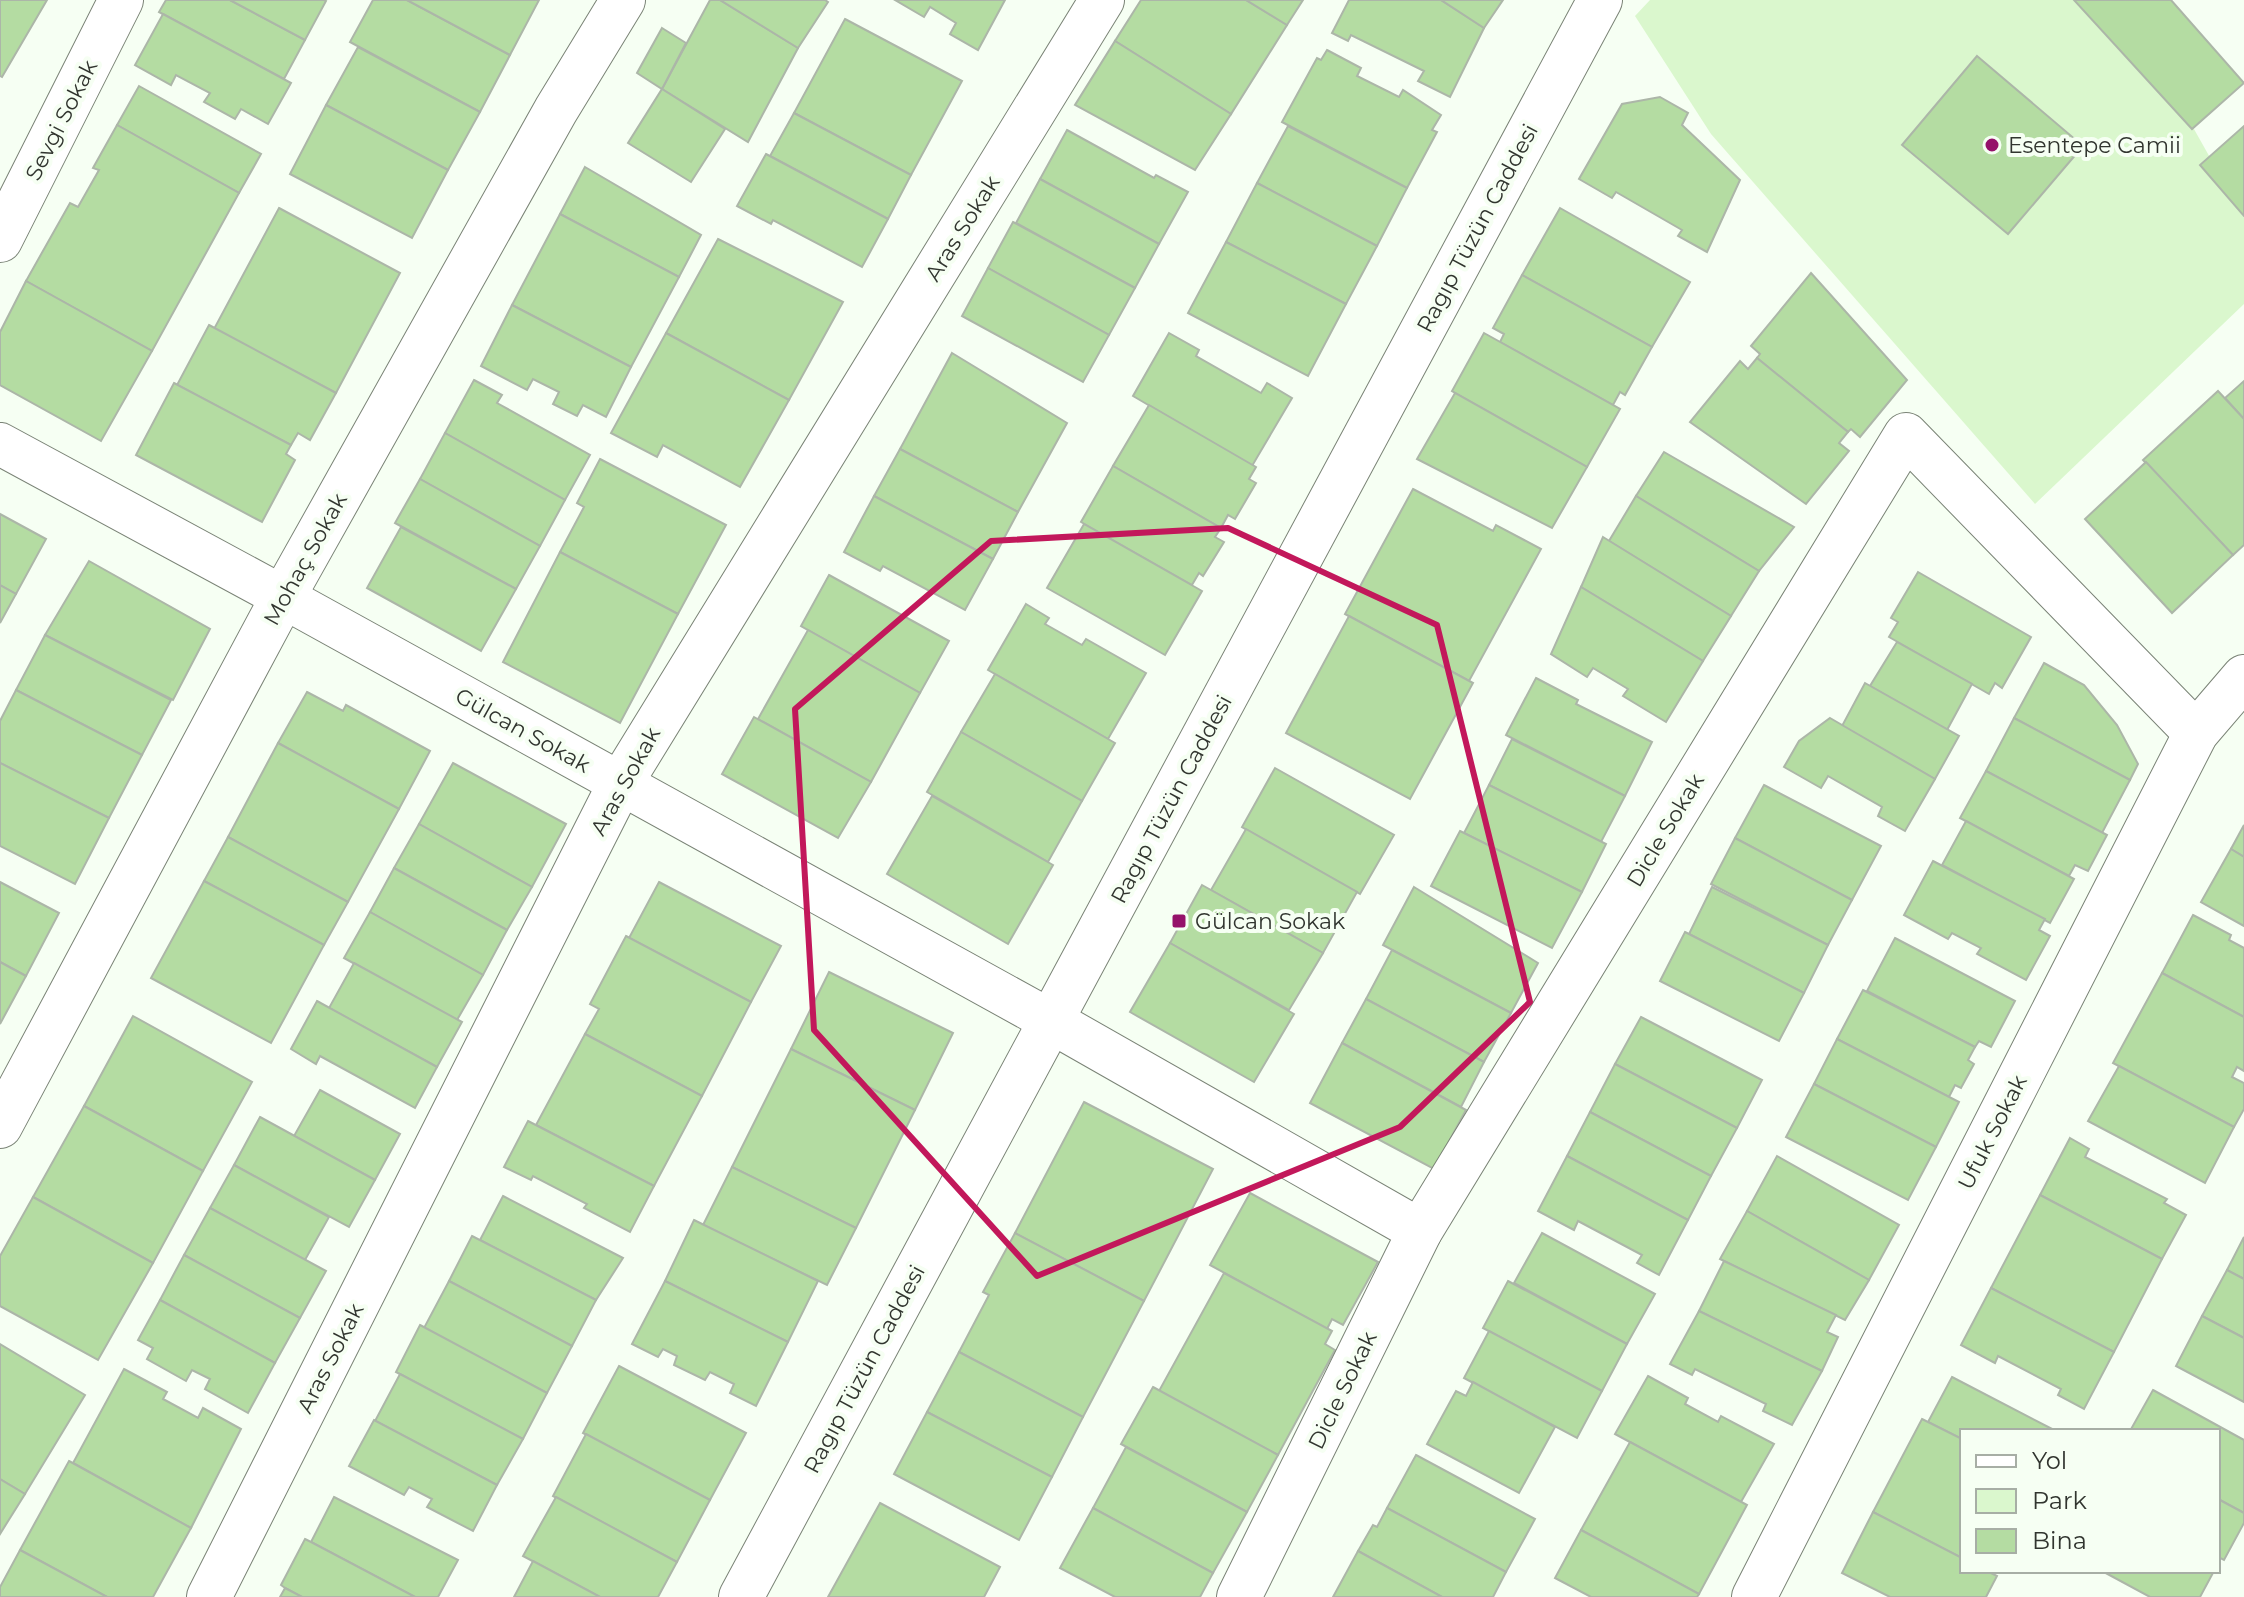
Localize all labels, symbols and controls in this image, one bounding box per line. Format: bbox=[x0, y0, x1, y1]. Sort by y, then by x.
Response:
street label: Sevgi Sokak bbox=[20, 55, 104, 185]
street label: Ragıp Tüzün Caddesi bbox=[1411, 119, 1544, 337]
place label: Esentepe Camii bbox=[2008, 132, 2181, 159]
marker: Esentepe Camii bbox=[1983, 136, 2001, 154]
street label: Aras Sokak bbox=[919, 170, 1006, 286]
street label: Mohaç Sokak bbox=[258, 488, 353, 630]
street label: Gülcan Sokak bbox=[451, 682, 596, 779]
street label: Ragıp Tüzün Caddesi bbox=[1105, 690, 1238, 908]
street label: Aras Sokak bbox=[585, 722, 667, 840]
street label: Dicle Sokak bbox=[1621, 768, 1710, 892]
place label: Gülcan Sokak bbox=[1195, 908, 1346, 935]
marker: Gülcan Sokak bbox=[1170, 912, 1188, 930]
street label: Ufuk Sokak bbox=[1952, 1070, 2033, 1194]
street label: Ragıp Tüzün Caddesi bbox=[798, 1260, 931, 1478]
street label: Aras Sokak bbox=[291, 1298, 370, 1418]
street label: Dicle Sokak bbox=[1302, 1326, 1383, 1454]
legend bbox=[1960, 1429, 2220, 1573]
text: Yol bbox=[2032, 1446, 2067, 1475]
text: Park bbox=[2032, 1486, 2087, 1515]
text: Bina bbox=[2032, 1526, 2087, 1555]

